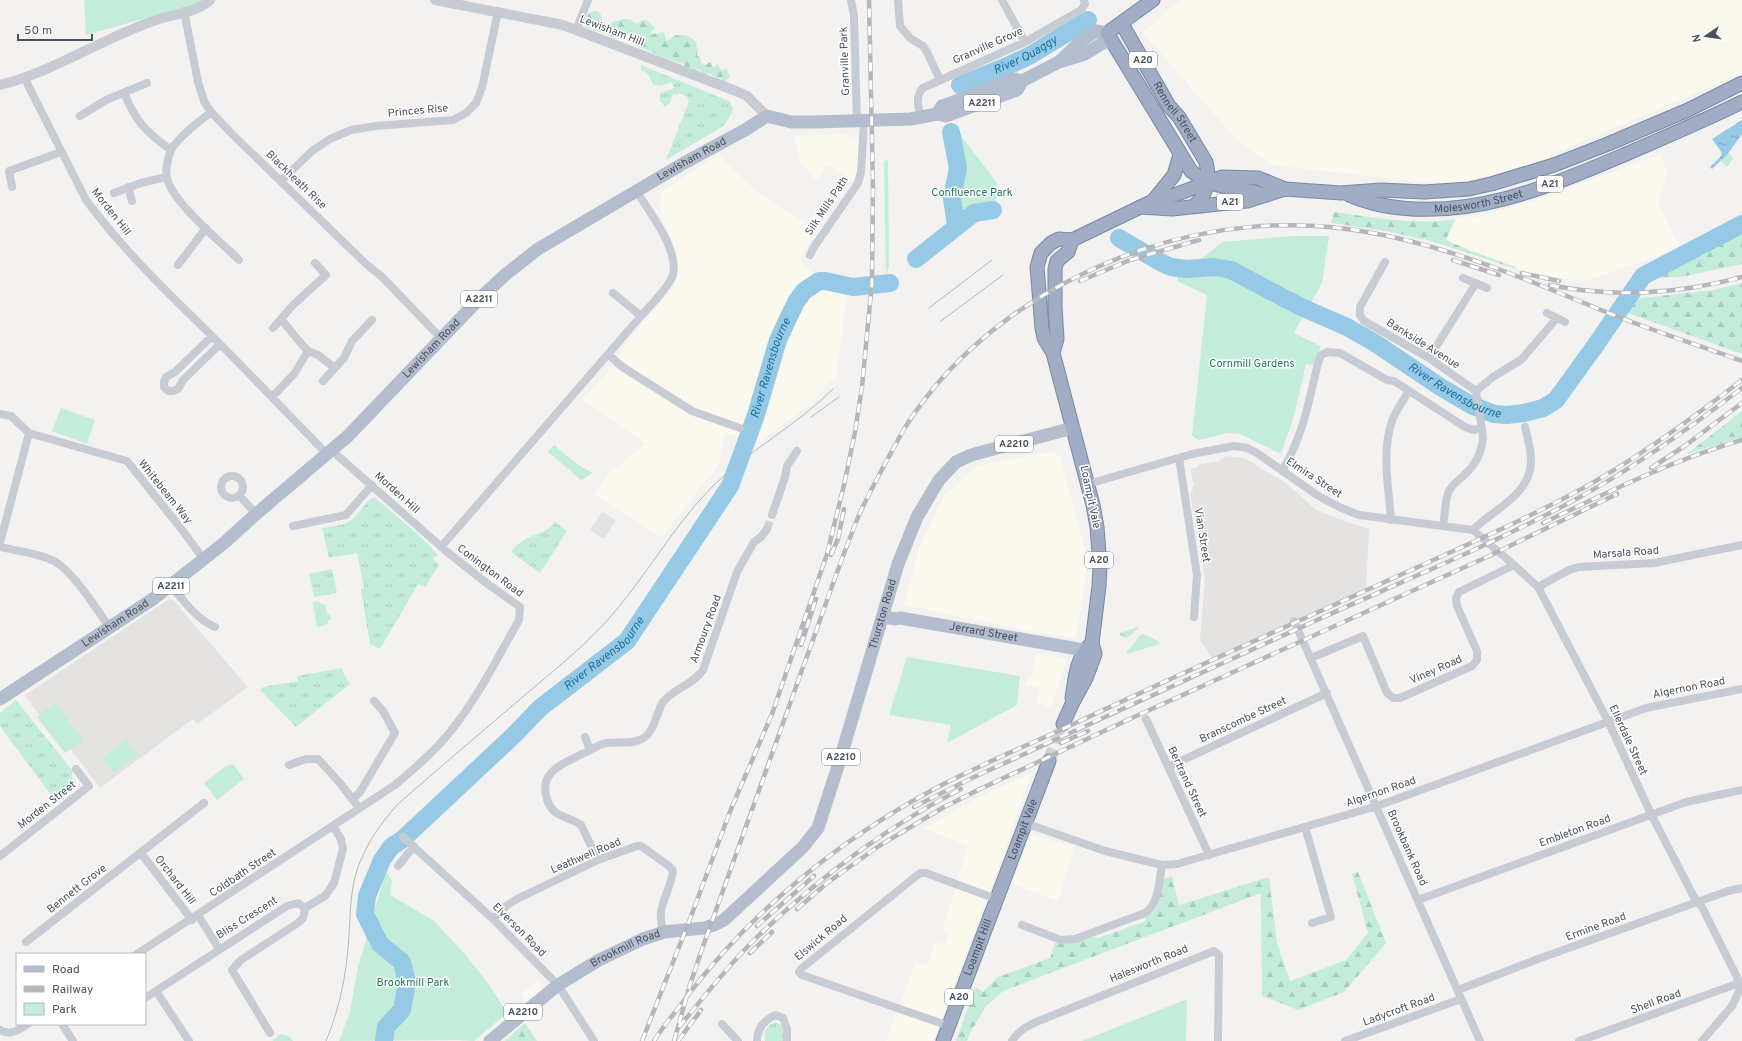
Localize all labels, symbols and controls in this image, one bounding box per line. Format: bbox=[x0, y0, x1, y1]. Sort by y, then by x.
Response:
street label: Lewisham Hill bbox=[578, 12, 646, 50]
scale bar bbox=[18, 16, 92, 42]
north arrow bbox=[1686, 16, 1726, 56]
text: 50 m bbox=[24, 23, 52, 39]
street label: Granville Grove bbox=[951, 24, 1025, 68]
street label: Granville Park bbox=[837, 26, 853, 96]
water label: River Quaggy bbox=[991, 32, 1061, 79]
text: N bbox=[1690, 33, 1705, 43]
road number: A20 bbox=[1129, 52, 1157, 68]
street label: Rennell Street bbox=[1150, 79, 1200, 145]
road number: A2211 bbox=[964, 95, 1000, 111]
street label: Princes Rise bbox=[387, 101, 449, 121]
street label: Lewisham Road bbox=[655, 134, 729, 184]
street label: Blackheath Rise bbox=[263, 148, 329, 213]
street label: Silk Mills Path bbox=[802, 174, 852, 238]
road number: A21 bbox=[1537, 176, 1563, 192]
street label: Morden Hill bbox=[88, 186, 134, 238]
park label: Confluence Park bbox=[931, 186, 1013, 200]
street label: Molesworth Street bbox=[1434, 187, 1525, 216]
road number: A21 bbox=[1217, 194, 1243, 210]
road number: A2211 bbox=[461, 291, 497, 307]
water label: River Ravensbourne bbox=[747, 315, 795, 420]
street label: Lewisham Road bbox=[400, 316, 463, 381]
street label: Bankside Avenue bbox=[1384, 316, 1462, 372]
park label: Cornmill Gardens bbox=[1209, 357, 1295, 371]
water label: River Ravensbourne bbox=[1405, 359, 1502, 423]
road number: A2210 bbox=[995, 436, 1033, 452]
street label: Elmira Street bbox=[1283, 455, 1345, 501]
street label: Whitebeam Way bbox=[135, 457, 195, 527]
street label: Loampit Vale bbox=[1076, 464, 1104, 530]
street label: Morden Hill bbox=[371, 469, 423, 517]
street label: Vian Street bbox=[1191, 507, 1213, 563]
street label: Conington Road bbox=[454, 542, 526, 600]
street label: Marsala Road bbox=[1593, 544, 1659, 562]
road number: A20 bbox=[1085, 552, 1113, 568]
road number: A2211 bbox=[153, 578, 189, 594]
street label: Thurston Road bbox=[866, 578, 900, 651]
street label: Armoury Road bbox=[687, 593, 725, 665]
street label: Lewisham Road bbox=[79, 596, 152, 651]
water label: River Ravensbourne bbox=[561, 613, 649, 695]
street label: Jerrard Street bbox=[948, 620, 1019, 645]
street label: Viney Road bbox=[1408, 652, 1464, 688]
street label: Algernon Road bbox=[1652, 674, 1726, 702]
street label: Branscombe Street bbox=[1197, 694, 1289, 746]
street label: Ellerdale Street bbox=[1606, 703, 1650, 777]
street label: Bertrand Street bbox=[1164, 744, 1210, 820]
road number: A2210 bbox=[822, 749, 860, 765]
street label: Algernon Road bbox=[1344, 773, 1418, 811]
street label: Morden Street bbox=[15, 778, 79, 832]
street label: Loampit Vale bbox=[1005, 797, 1041, 862]
street label: Brookbank Road bbox=[1384, 808, 1430, 888]
street label: Embleton Road bbox=[1537, 812, 1613, 850]
street label: Leathwell Road bbox=[549, 835, 623, 877]
street label: Coldbath Street bbox=[207, 846, 279, 900]
street label: Orchard Hill bbox=[151, 853, 199, 907]
street label: Bennett Grove bbox=[44, 861, 110, 917]
street label: Bliss Crescent bbox=[214, 894, 280, 942]
street label: Elverson Road bbox=[489, 900, 549, 960]
street label: Ermine Road bbox=[1564, 910, 1628, 944]
street label: Elswick Road bbox=[792, 912, 850, 964]
street label: Loampit Hill bbox=[961, 917, 996, 978]
street label: Brookmill Road bbox=[588, 927, 662, 971]
street label: Halesworth Road bbox=[1108, 942, 1190, 986]
legend bbox=[16, 953, 146, 1025]
text: Road bbox=[52, 962, 80, 978]
park label: Brookmill Park bbox=[377, 976, 450, 990]
text: Railway bbox=[52, 982, 93, 998]
street label: Shell Road bbox=[1629, 986, 1683, 1018]
road number: A20 bbox=[945, 989, 973, 1005]
street label: Ladycroft Road bbox=[1361, 990, 1437, 1030]
text: Park bbox=[52, 1002, 77, 1018]
road number: A2210 bbox=[504, 1004, 542, 1020]

